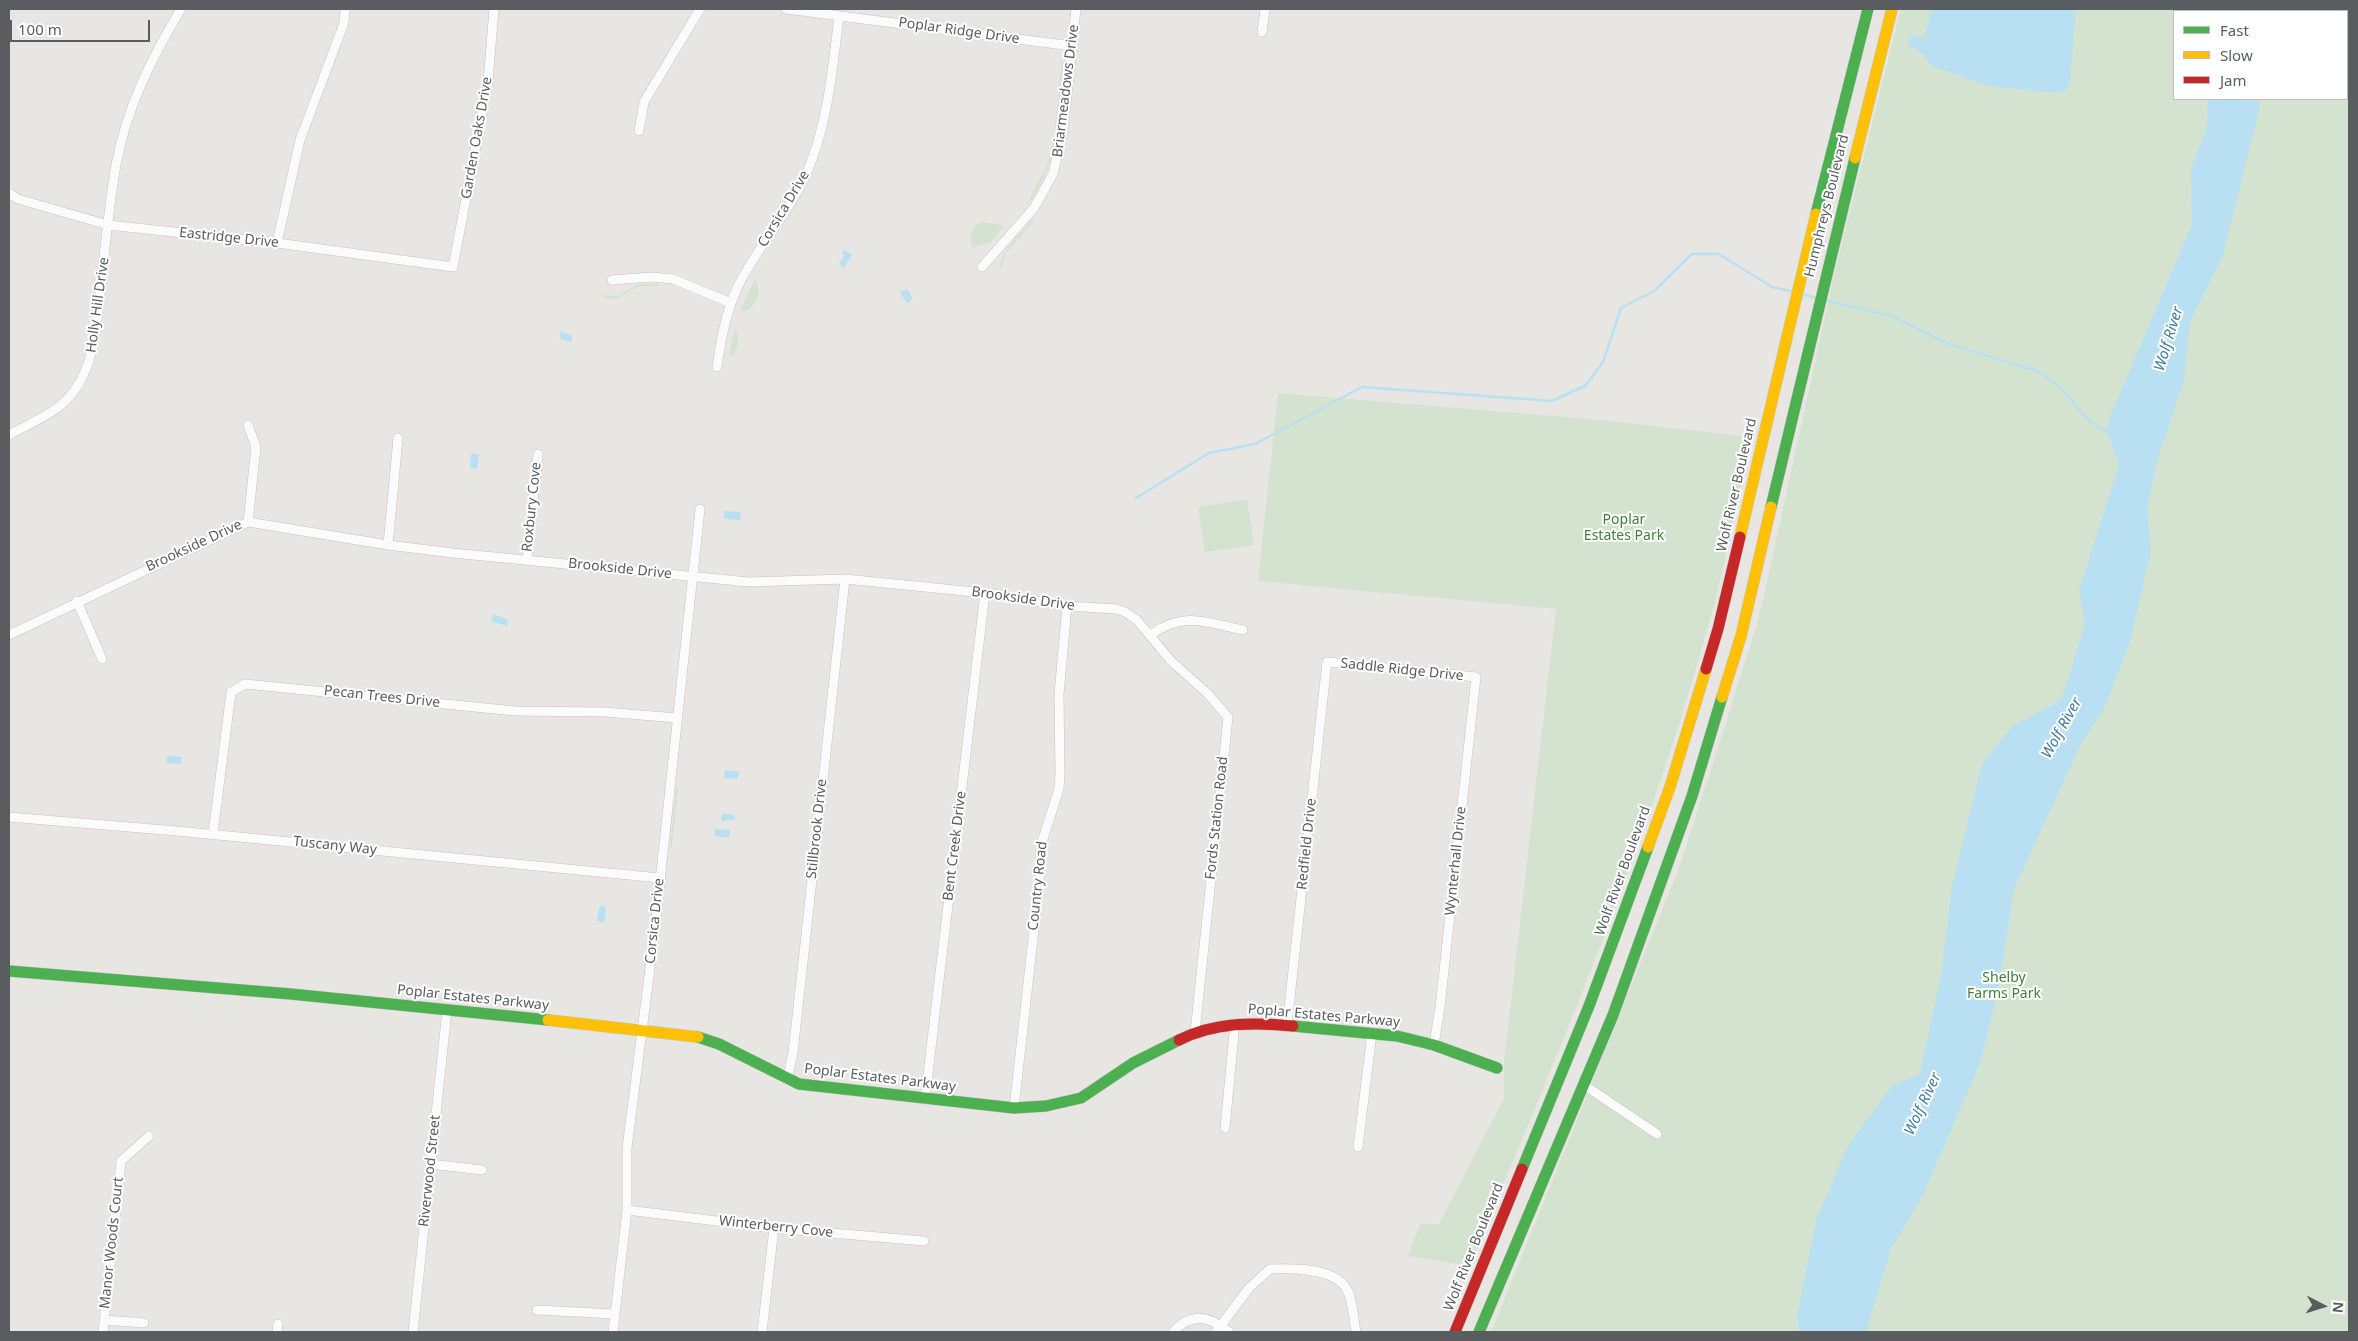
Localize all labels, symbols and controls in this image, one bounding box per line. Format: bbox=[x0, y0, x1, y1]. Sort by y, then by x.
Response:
scale bar bbox=[12, 10, 152, 42]
legend bbox=[2173, 10, 2348, 100]
street label: Poplar Ridge Drive bbox=[897, 14, 1021, 48]
text: 100 m bbox=[18, 19, 62, 39]
text: Fast bbox=[2220, 20, 2249, 40]
street label: Briarmeadows Drive bbox=[1050, 24, 1082, 158]
text: Slow bbox=[2220, 45, 2253, 65]
text: Jam bbox=[2220, 70, 2247, 90]
street label: Garden Oaks Drive bbox=[458, 76, 496, 200]
street label: Humphreys Boulevard bbox=[1801, 133, 1853, 279]
street label: Corsica Drive bbox=[755, 168, 813, 250]
street label: Eastridge Drive bbox=[178, 224, 280, 252]
street label: Holly Hill Drive bbox=[83, 256, 113, 354]
water label: Wolf River bbox=[2151, 305, 2187, 373]
street label: Wolf River Boulevard bbox=[1713, 417, 1761, 553]
street label: Roxbury Cove bbox=[519, 461, 545, 553]
park label: Poplar Estates Park bbox=[1584, 512, 1664, 544]
street label: Brookside Drive bbox=[143, 516, 245, 576]
street label: Brookside Drive bbox=[567, 555, 673, 583]
street label: Brookside Drive bbox=[970, 583, 1076, 615]
street label: Saddle Ridge Drive bbox=[1340, 655, 1464, 685]
street label: Pecan Trees Drive bbox=[323, 683, 441, 711]
water label: Wolf River bbox=[2038, 695, 2086, 761]
street label: Fords Station Road bbox=[1202, 756, 1232, 880]
street label: Stillbrook Drive bbox=[803, 778, 831, 880]
street label: Bent Creek Drive bbox=[940, 790, 970, 902]
street label: Redfield Drive bbox=[1294, 797, 1320, 891]
street label: Wolf River Boulevard bbox=[1592, 804, 1654, 938]
street label: Wynterhall Drive bbox=[1442, 806, 1470, 916]
street label: Tuscany Way bbox=[292, 833, 378, 859]
street label: Country Road bbox=[1025, 840, 1051, 932]
street label: Corsica Drive bbox=[642, 877, 668, 965]
park label: Shelby Farms Park bbox=[1967, 970, 2041, 1002]
street label: Poplar Estates Parkway bbox=[396, 982, 550, 1014]
street label: Poplar Estates Parkway bbox=[1247, 1001, 1401, 1031]
street label: Poplar Estates Parkway bbox=[803, 1060, 957, 1096]
water label: Wolf River bbox=[1901, 1070, 1945, 1138]
street label: Riverwood Street bbox=[416, 1114, 444, 1228]
street label: Manor Woods Court bbox=[97, 1176, 127, 1310]
street label: Wolf River Boulevard bbox=[1441, 1181, 1507, 1313]
street label: Winterberry Cove bbox=[718, 1213, 834, 1241]
north arrow bbox=[2298, 1281, 2348, 1331]
text: N bbox=[2328, 1301, 2348, 1314]

